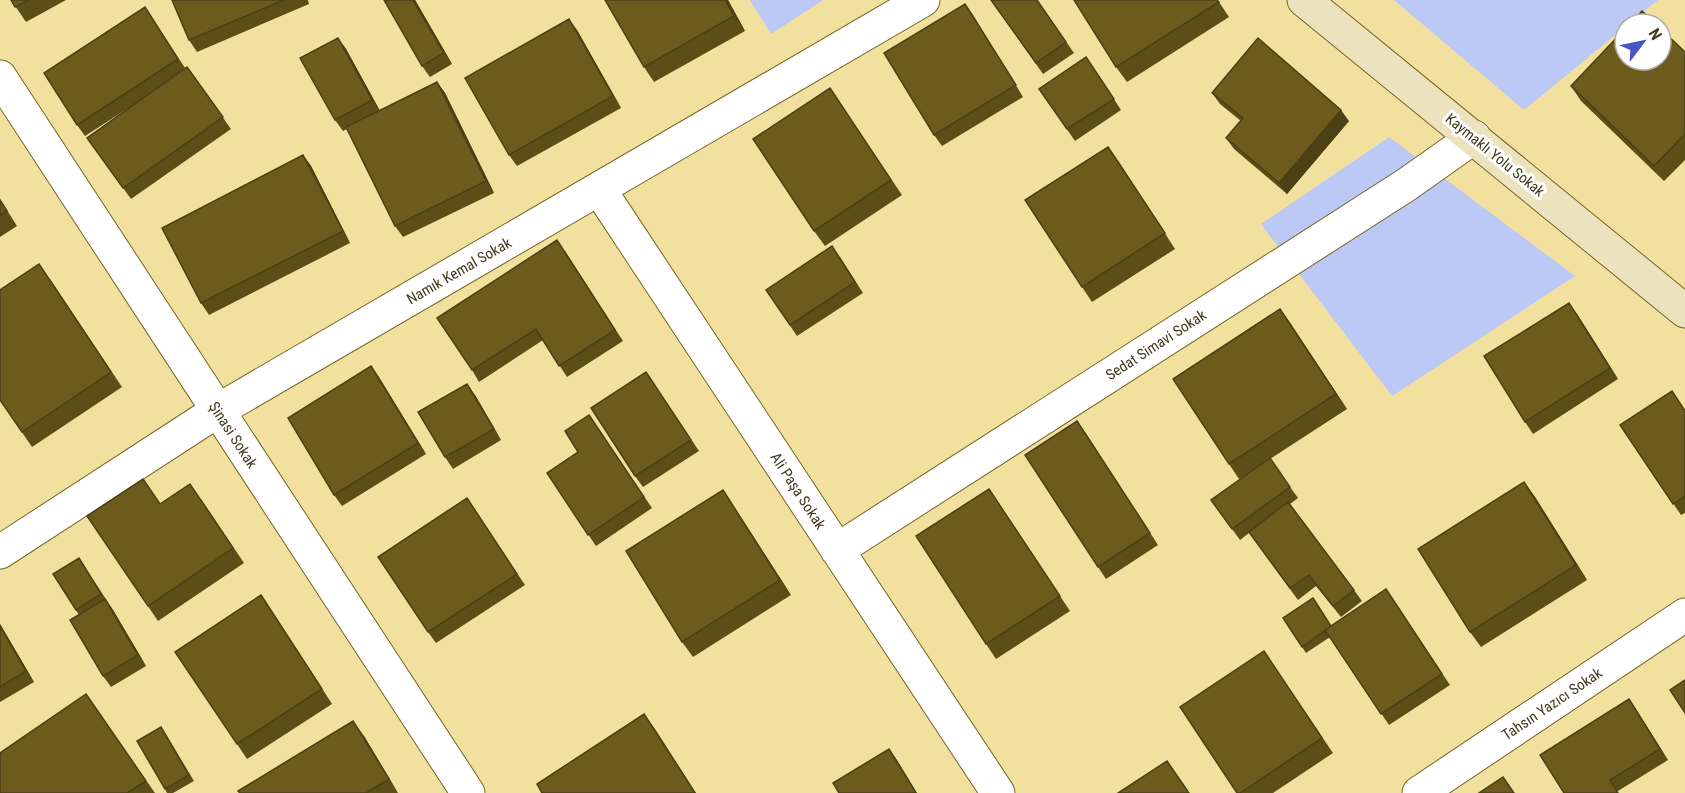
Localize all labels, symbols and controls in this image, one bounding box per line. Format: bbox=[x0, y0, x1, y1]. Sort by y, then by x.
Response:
north arrow bbox=[1613, 12, 1673, 72]
text: N bbox=[1645, 25, 1666, 44]
street label: Kaymaklı Yolu Sokak bbox=[1442, 110, 1548, 201]
street label: Namık Kemal Sokak bbox=[403, 234, 515, 308]
street label: Sedat Simavi Sokak bbox=[1102, 306, 1210, 384]
street label: Şinasi Sokak bbox=[205, 398, 261, 472]
street label: Ali Paşa Sokak bbox=[767, 449, 830, 533]
street label: Tahsın Yazıcı Sokak bbox=[1498, 664, 1606, 744]

